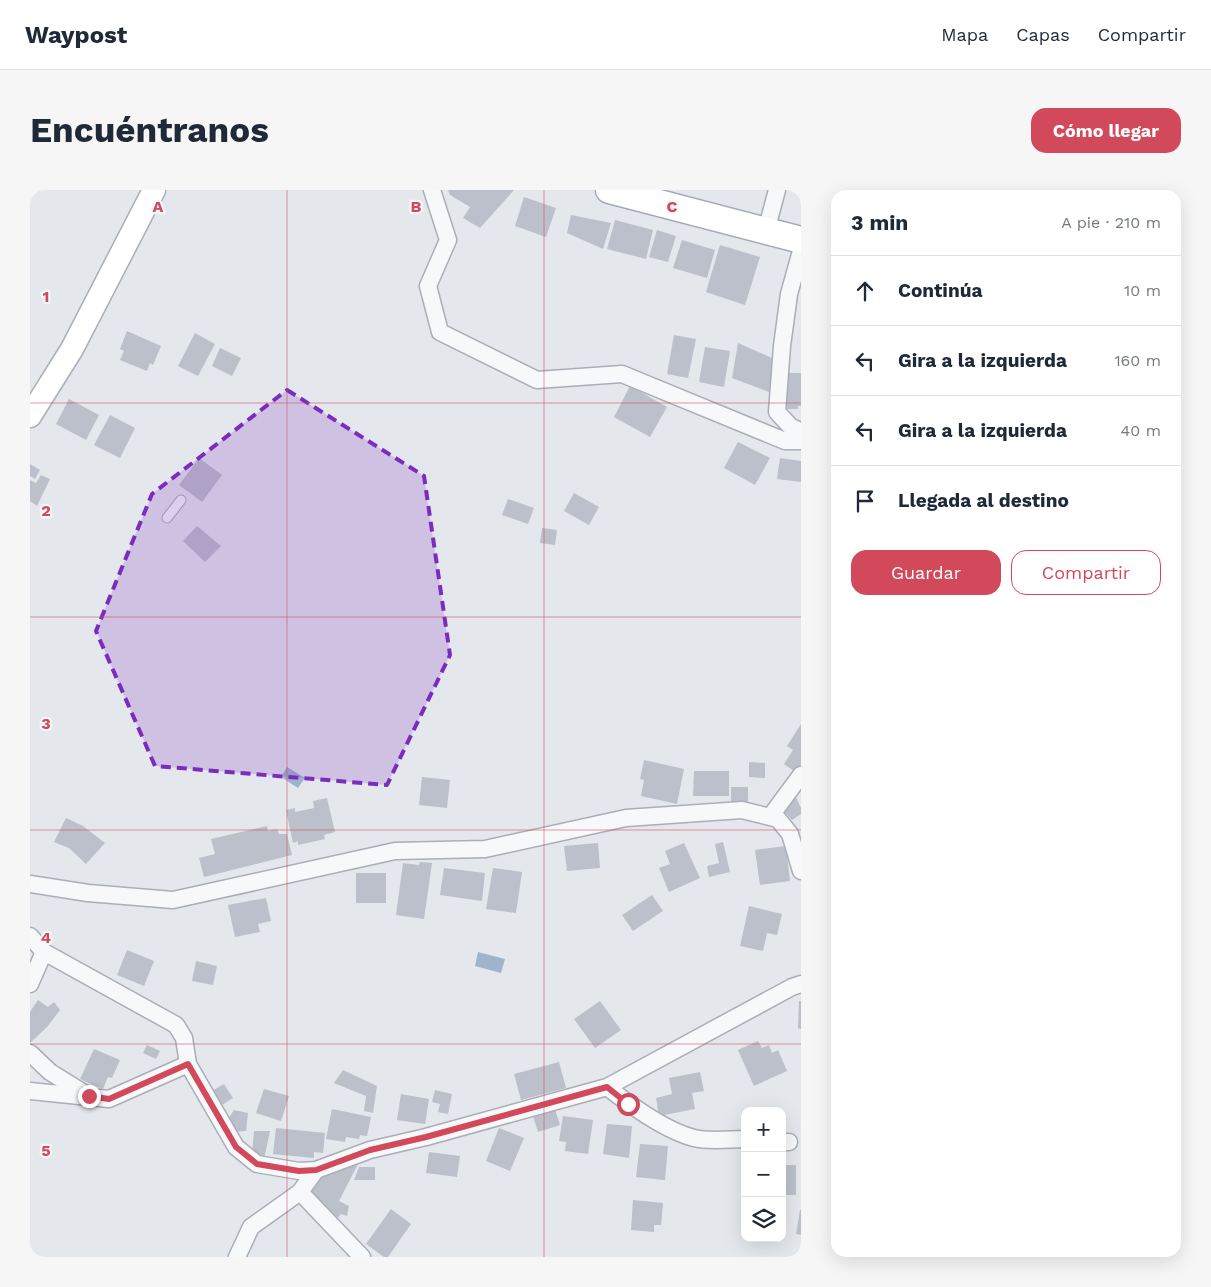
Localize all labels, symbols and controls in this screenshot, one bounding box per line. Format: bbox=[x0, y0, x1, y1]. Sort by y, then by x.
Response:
text: Waypost bbox=[25, 21, 127, 49]
text: Mapa bbox=[941, 24, 988, 45]
text: Capas bbox=[1016, 24, 1070, 45]
text: Compartir bbox=[1098, 24, 1186, 45]
button: Cómo llegar bbox=[1031, 108, 1181, 153]
text: Encuéntranos bbox=[30, 109, 269, 151]
text: A bbox=[153, 197, 164, 216]
text: B bbox=[411, 197, 422, 216]
text: C bbox=[667, 197, 678, 216]
text: 3 min bbox=[851, 210, 908, 235]
text: A pie · 210 m bbox=[1061, 213, 1161, 232]
icon: ahead bbox=[851, 277, 879, 305]
text: Continúa bbox=[898, 279, 982, 302]
text: 10 m bbox=[1124, 281, 1161, 300]
text: 1 bbox=[43, 287, 49, 306]
icon: left bbox=[851, 347, 879, 375]
text: Gira a la izquierda bbox=[898, 349, 1067, 372]
text: 160 m bbox=[1114, 351, 1161, 370]
icon: left bbox=[851, 417, 879, 445]
text: Gira a la izquierda bbox=[898, 419, 1067, 442]
text: 40 m bbox=[1121, 421, 1161, 440]
icon: arrive bbox=[851, 487, 879, 515]
text: Llegada al destino bbox=[898, 489, 1069, 512]
text: 2 bbox=[41, 501, 51, 520]
button: Guardar bbox=[851, 550, 1001, 595]
button: Compartir bbox=[1011, 550, 1161, 595]
text: 3 bbox=[41, 714, 51, 733]
text: 4 bbox=[41, 928, 51, 947]
route end bbox=[78, 1085, 101, 1108]
route start bbox=[617, 1093, 640, 1116]
map controls bbox=[741, 1107, 786, 1242]
button: + bbox=[741, 1107, 786, 1152]
text: 5 bbox=[41, 1141, 51, 1160]
button: − bbox=[741, 1152, 786, 1197]
button: layers bbox=[741, 1197, 786, 1242]

